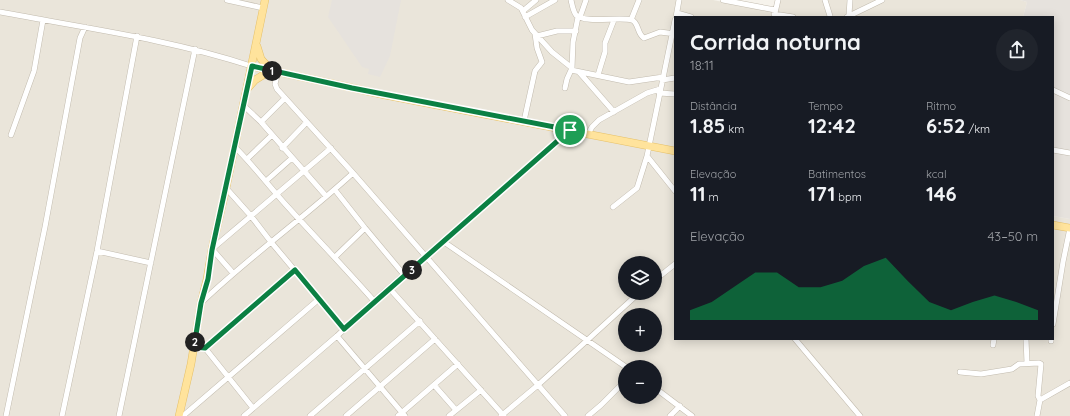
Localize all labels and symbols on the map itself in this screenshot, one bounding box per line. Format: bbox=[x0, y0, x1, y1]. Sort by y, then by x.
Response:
pin: 1 bbox=[262, 61, 282, 81]
pin bbox=[553, 113, 587, 147]
pin: 3 bbox=[402, 260, 422, 280]
pin: 2 bbox=[185, 332, 205, 352]

